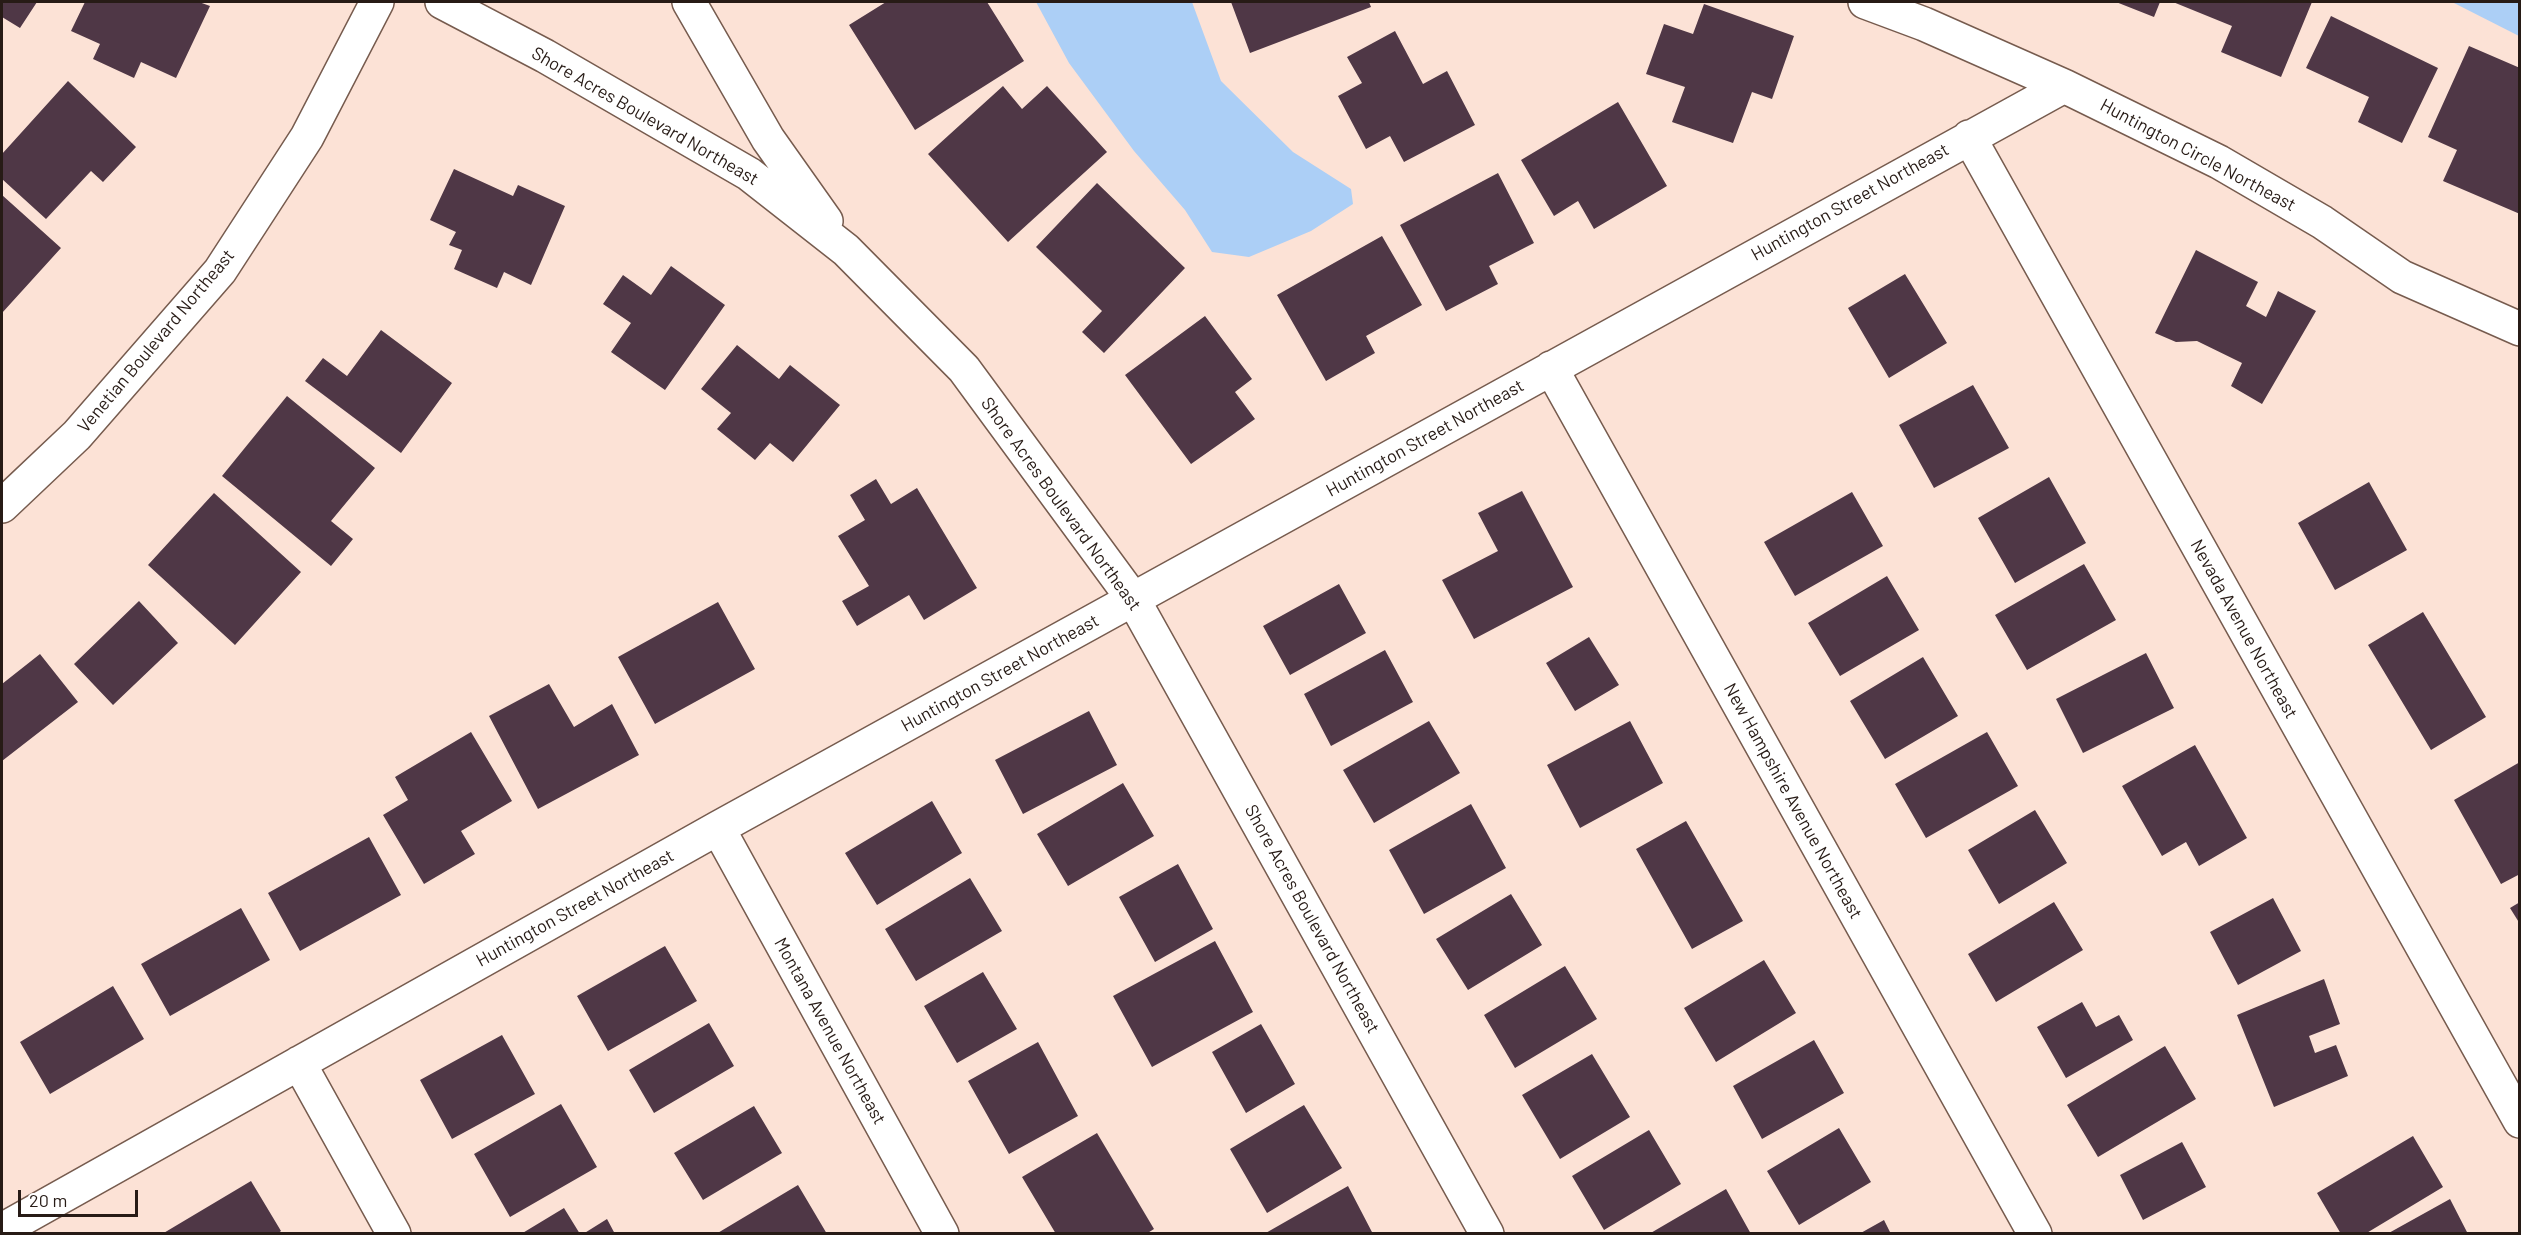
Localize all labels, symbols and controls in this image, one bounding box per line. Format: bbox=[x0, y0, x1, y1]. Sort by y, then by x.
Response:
street label: Shore Acres Boulevard Northeast bbox=[528, 42, 762, 190]
street label: Huntington Circle Northeast bbox=[2096, 94, 2300, 216]
street label: Huntington Street Northeast bbox=[1747, 139, 1953, 265]
street label: Venetian Boulevard Northeast bbox=[73, 245, 239, 437]
street label: Huntington Street Northeast bbox=[1322, 375, 1528, 501]
street label: Shore Acres Boulevard Northeast bbox=[976, 393, 1146, 615]
street label: Nevada Avenue Northeast bbox=[2186, 536, 2302, 722]
street label: Huntington Street Northeast bbox=[897, 610, 1103, 736]
street label: New Hampshire Avenue Northeast bbox=[1719, 679, 1867, 923]
street label: Shore Acres Boulevard Northeast bbox=[1240, 801, 1384, 1037]
street label: Huntington Street Northeast bbox=[472, 845, 678, 971]
street label: Montana Avenue Northeast bbox=[770, 934, 890, 1128]
scale bar bbox=[21, 1178, 141, 1216]
text: 20 m bbox=[29, 1189, 67, 1211]

